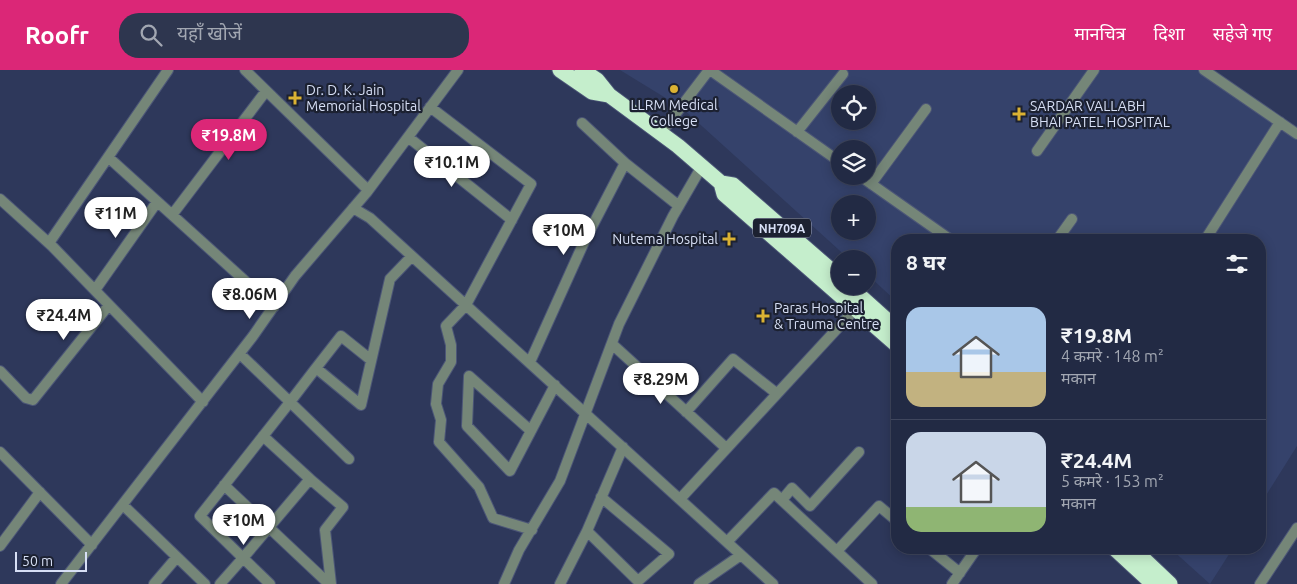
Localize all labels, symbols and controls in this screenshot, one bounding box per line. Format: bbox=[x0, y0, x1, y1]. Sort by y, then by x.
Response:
search box bbox=[119, 13, 469, 58]
icon: search bbox=[137, 21, 165, 49]
text: Roofr bbox=[25, 22, 89, 49]
text: यहाँ खोजें bbox=[177, 22, 242, 44]
text: मानचित्र bbox=[1074, 23, 1126, 43]
text: दिशा bbox=[1154, 23, 1185, 43]
text: सहेजे गए bbox=[1213, 23, 1272, 43]
place label: Dr. D. K. Jain Memorial Hospital bbox=[306, 82, 421, 114]
marker: LLRM Medical College bbox=[668, 83, 680, 95]
map controls bbox=[831, 85, 876, 295]
button: locate bbox=[831, 85, 876, 130]
marker: Dr. D. K. Jain Memorial Hospital bbox=[288, 91, 302, 105]
place label: LLRM Medical College bbox=[630, 97, 718, 129]
place label: SARDAR VALLABH BHAI PATEL HOSPITAL bbox=[1030, 98, 1170, 130]
marker: SARDAR VALLABH BHAI PATEL HOSPITAL bbox=[1012, 107, 1026, 121]
pin: ₹19.8M bbox=[188, 118, 270, 161]
text: ₹19.8M bbox=[202, 126, 256, 144]
button: layers bbox=[831, 140, 876, 185]
pin: ₹10.1M bbox=[411, 146, 493, 188]
text: ₹10.1M bbox=[425, 153, 479, 171]
button: + bbox=[831, 195, 876, 240]
pin: ₹11M bbox=[86, 196, 146, 239]
text: ₹11M bbox=[95, 204, 137, 222]
pin: ₹10M bbox=[534, 214, 594, 256]
road number: NH709A bbox=[753, 218, 811, 238]
text: ₹10M bbox=[543, 221, 585, 239]
place label: Nutema Hospital bbox=[612, 231, 718, 247]
marker: Nutema Hospital bbox=[722, 232, 736, 246]
button: − bbox=[831, 250, 876, 295]
text: 8 घर bbox=[906, 250, 946, 274]
icon: filters bbox=[1223, 250, 1251, 278]
pin: ₹8.06M bbox=[209, 278, 291, 320]
text: ₹8.06M bbox=[223, 285, 277, 303]
pin: ₹24.4M bbox=[23, 298, 105, 341]
place label: Paras Hospital & Trauma Centre bbox=[774, 300, 879, 332]
text: ₹24.4M bbox=[37, 306, 91, 324]
marker: Paras Hospital & Trauma Centre bbox=[756, 309, 770, 323]
text: ₹19.8M bbox=[1061, 323, 1132, 347]
icon: home bbox=[946, 327, 1006, 387]
text: 4 कमरे · 148 m² bbox=[1061, 347, 1164, 365]
pin: ₹8.29M bbox=[620, 362, 702, 405]
text: मकान bbox=[1061, 369, 1096, 387]
text: ₹8.29M bbox=[634, 370, 688, 388]
text: ₹24.4M bbox=[1061, 448, 1132, 472]
icon: home bbox=[946, 452, 1006, 512]
text: 5 कमरे · 153 m² bbox=[1061, 472, 1164, 490]
text: मकान bbox=[1061, 494, 1096, 512]
pin: ₹10M bbox=[214, 504, 274, 546]
text: ₹10M bbox=[223, 511, 265, 529]
scale bar bbox=[15, 549, 88, 572]
text: 50 m bbox=[22, 553, 53, 569]

